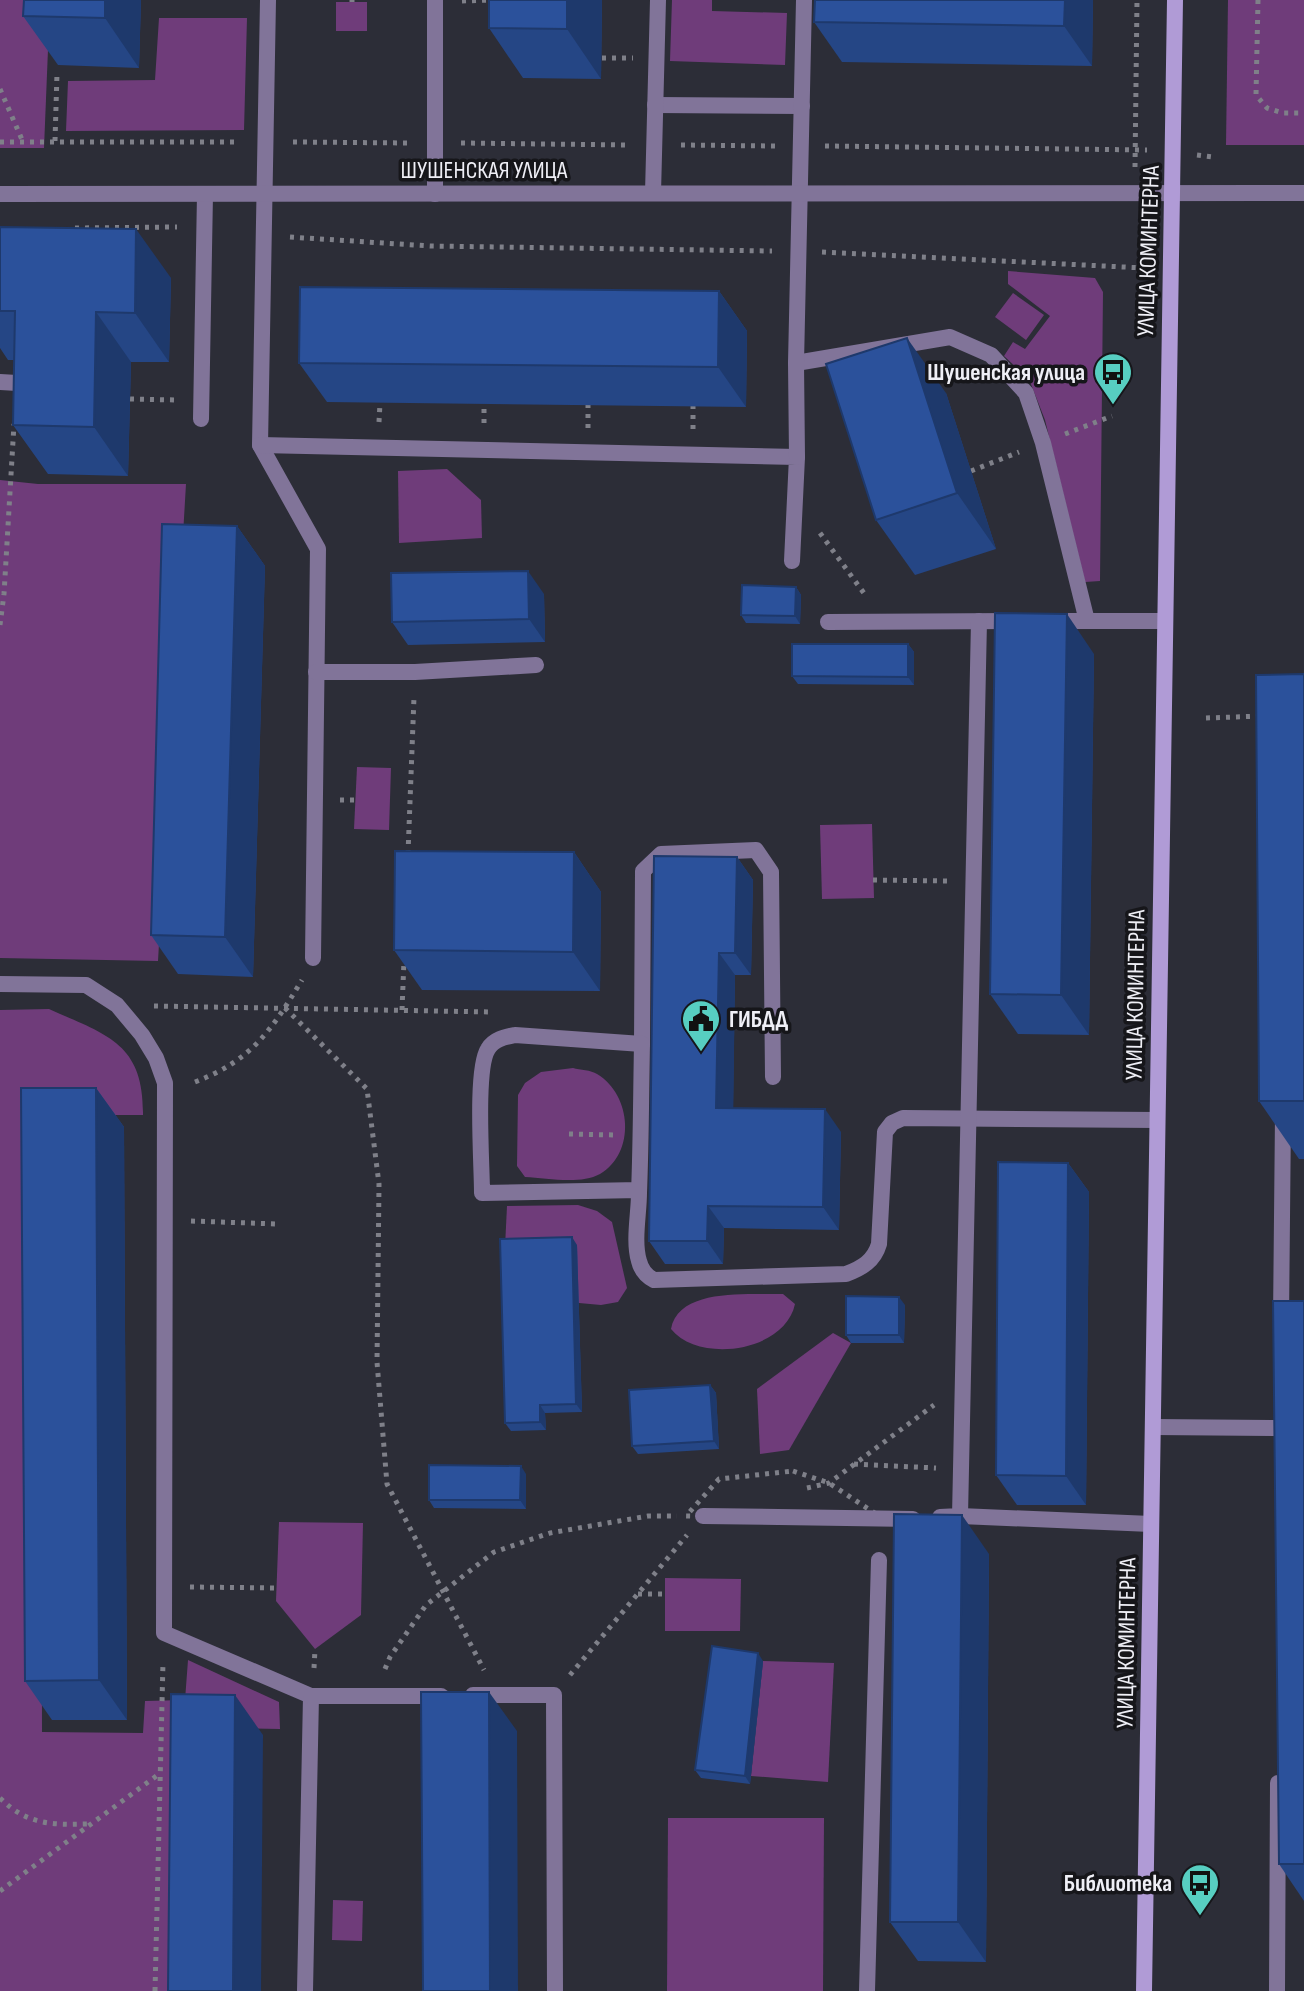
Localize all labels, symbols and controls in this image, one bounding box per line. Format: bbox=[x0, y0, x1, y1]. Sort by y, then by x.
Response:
street label: ШУШЕНСКАЯ УЛИЦА bbox=[401, 156, 568, 185]
street label: УЛИЦА КОМИНТЕРНА bbox=[1131, 164, 1166, 337]
bus stop icon: Шушенская улица bbox=[1092, 351, 1134, 406]
place label: Шушенская улица bbox=[927, 358, 1085, 387]
street label: УЛИЦА КОМИНТЕРНА bbox=[1120, 909, 1152, 1081]
public building icon: ГИБДД bbox=[680, 998, 722, 1053]
place label: ГИБДД bbox=[729, 1005, 789, 1034]
street label: УЛИЦА КОМИНТЕРНА bbox=[1111, 1557, 1143, 1729]
bus stop icon: Библиотека bbox=[1179, 1862, 1221, 1917]
place label: Библиотека bbox=[1064, 1869, 1172, 1898]

